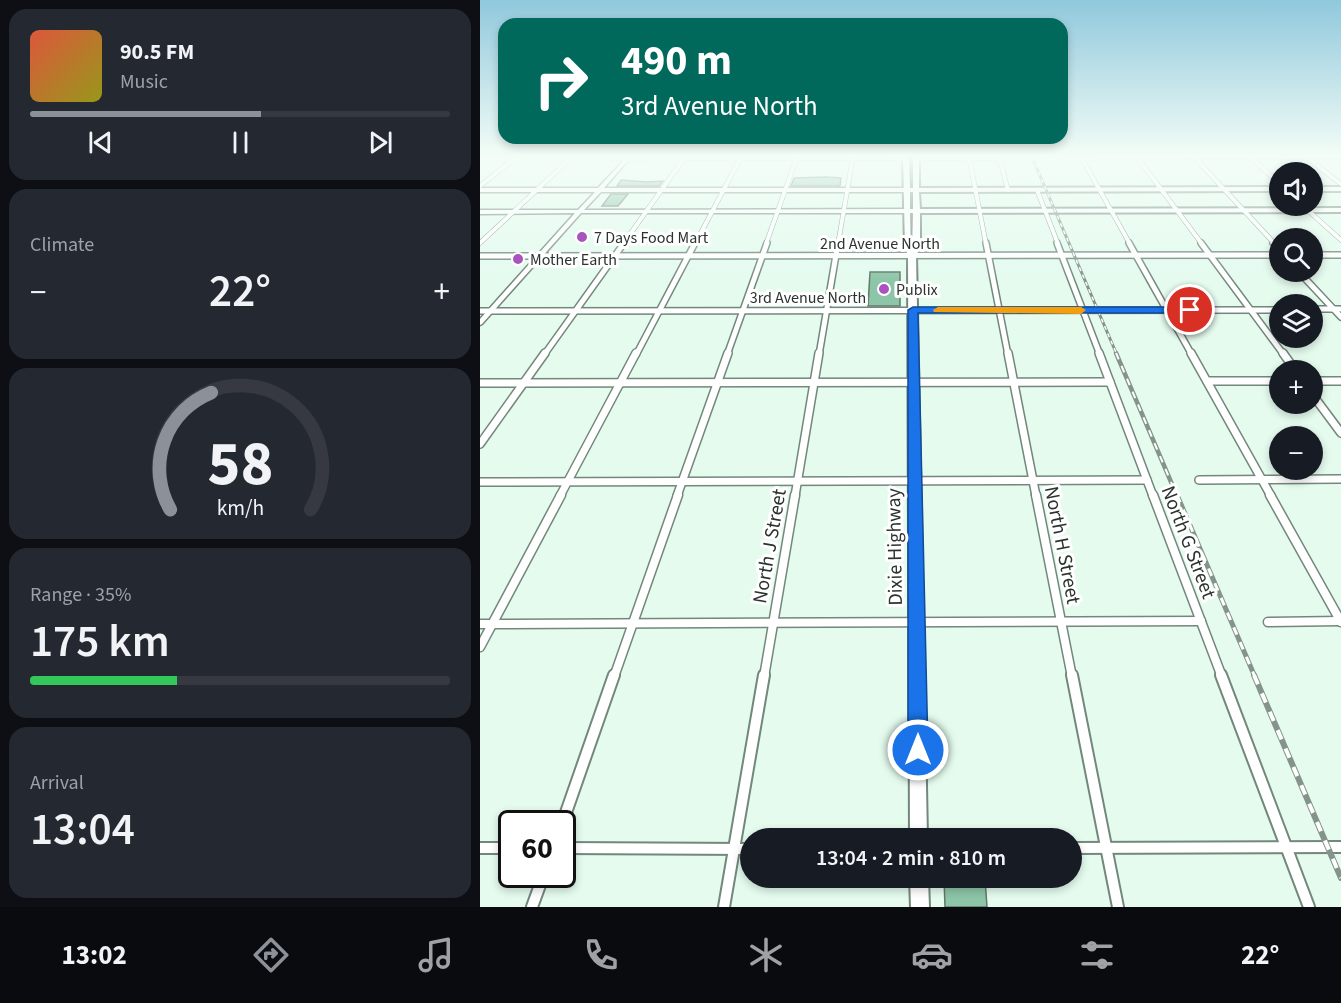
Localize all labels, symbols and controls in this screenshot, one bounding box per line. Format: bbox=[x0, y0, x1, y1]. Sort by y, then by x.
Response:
text: 490 m bbox=[621, 31, 732, 91]
text: 90.5 FM bbox=[120, 36, 194, 68]
icon: right bbox=[522, 42, 600, 120]
text: Music bbox=[120, 68, 168, 96]
text: 3rd Avenue North bbox=[621, 87, 818, 126]
icon: previous bbox=[84, 126, 117, 159]
icon: pause bbox=[224, 126, 257, 159]
icon: next bbox=[364, 126, 397, 159]
map controls bbox=[1269, 162, 1323, 480]
button: sound bbox=[1269, 162, 1323, 216]
place label: 7 Days Food Mart bbox=[594, 227, 709, 249]
button: search bbox=[1269, 228, 1323, 282]
marker: 7 Days Food Mart bbox=[575, 230, 589, 244]
text: Climate bbox=[30, 231, 94, 259]
street label: 2nd Avenue North bbox=[820, 233, 940, 255]
place label: Mother Earth bbox=[530, 249, 617, 271]
marker: Mother Earth bbox=[511, 252, 525, 266]
text: 22° bbox=[209, 260, 271, 324]
text: − bbox=[30, 269, 46, 316]
text: + bbox=[434, 269, 450, 316]
place label: Publix bbox=[896, 279, 938, 301]
marker: Publix bbox=[877, 282, 891, 296]
pin bbox=[1164, 284, 1215, 335]
street label: 3rd Avenue North bbox=[750, 287, 866, 309]
icon: arrive bbox=[1173, 293, 1206, 326]
button: layers bbox=[1269, 294, 1323, 348]
button: + bbox=[1269, 360, 1323, 414]
text: 58 bbox=[207, 421, 273, 510]
button: − bbox=[1269, 426, 1323, 480]
street label: North G Street bbox=[1154, 482, 1223, 603]
street label: North H Street bbox=[1037, 484, 1087, 607]
street label: North J Street bbox=[746, 486, 794, 606]
street label: Dixie Highway bbox=[880, 487, 910, 606]
text: km/h bbox=[216, 494, 264, 525]
text: Range · 35% bbox=[30, 581, 131, 609]
text: 175 km bbox=[30, 610, 170, 674]
position arrow bbox=[886, 718, 950, 782]
text: Arrival bbox=[30, 769, 84, 797]
text: 13:04 bbox=[30, 798, 135, 862]
speed limit sign: 60 bbox=[498, 810, 576, 888]
text: 13:04 · 2 min · 810 m bbox=[816, 842, 1006, 874]
icon: directions bbox=[250, 934, 292, 976]
icon: music bbox=[415, 934, 457, 976]
icon: phone bbox=[580, 934, 622, 976]
icon: climate bbox=[745, 934, 787, 976]
icon: car bbox=[911, 934, 953, 976]
icon: filters bbox=[1076, 934, 1118, 976]
text: 13:02 bbox=[62, 936, 127, 975]
text: 22° bbox=[1241, 936, 1279, 975]

